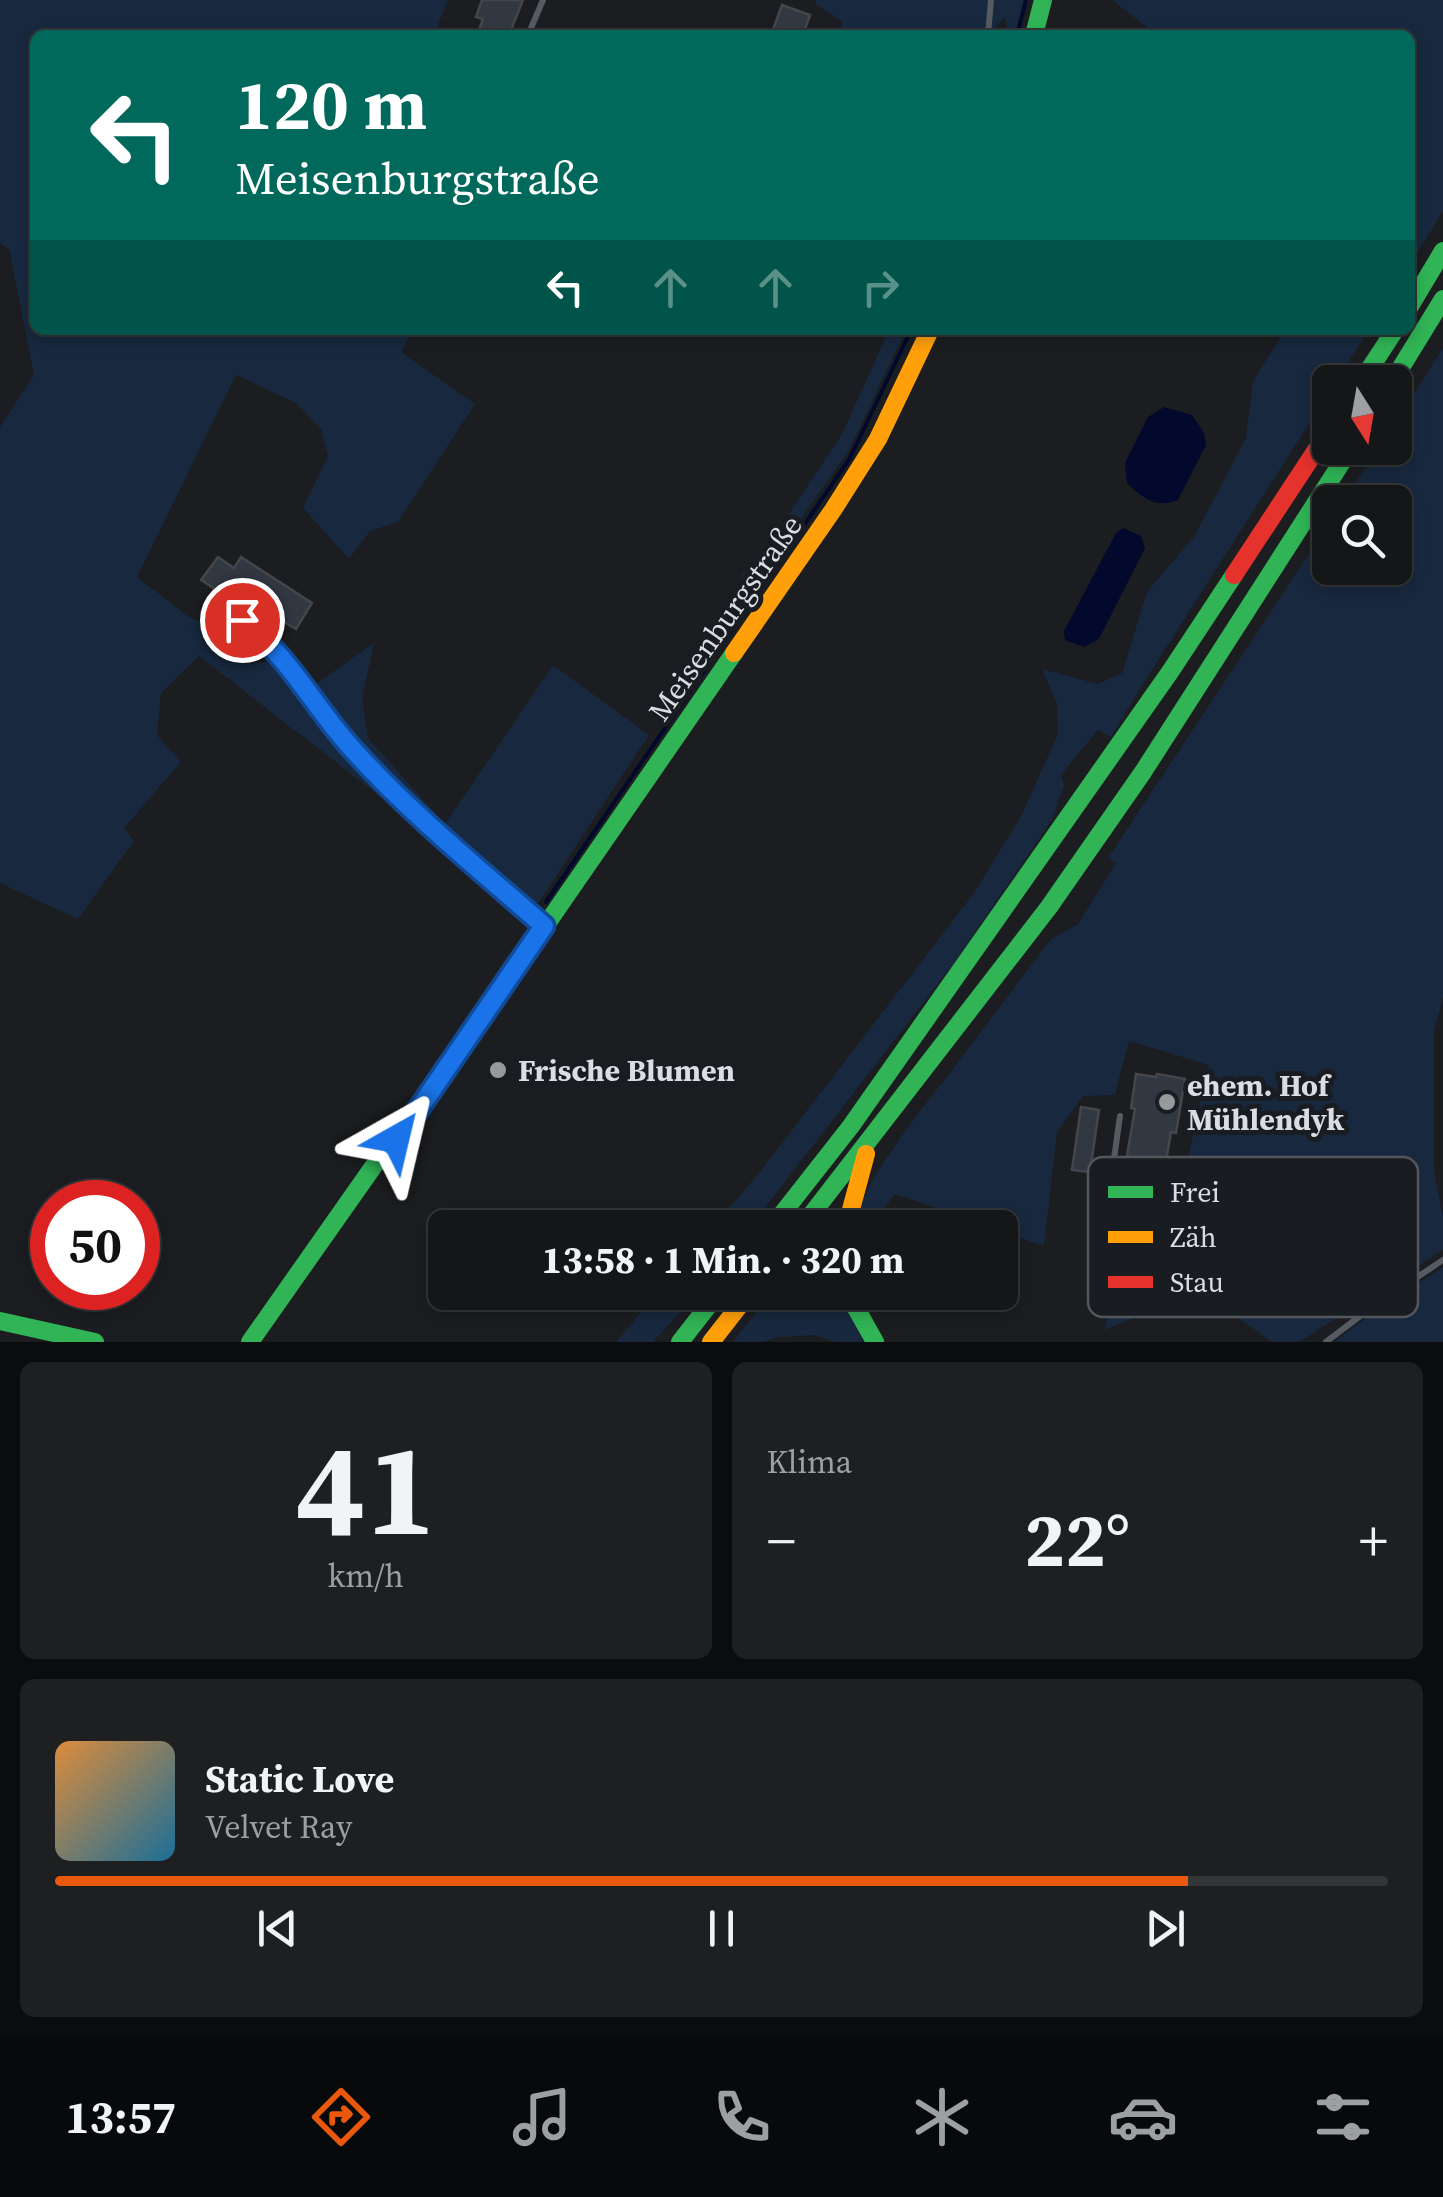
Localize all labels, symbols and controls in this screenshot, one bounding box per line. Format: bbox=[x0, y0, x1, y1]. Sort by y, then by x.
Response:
text: 120 m bbox=[235, 56, 427, 152]
icon: left bbox=[70, 70, 200, 200]
text: Meisenburgstraße bbox=[235, 147, 600, 209]
icon: left bbox=[538, 260, 593, 315]
icon: ahead bbox=[643, 260, 698, 315]
icon: ahead bbox=[748, 260, 803, 315]
icon: right bbox=[853, 260, 908, 315]
north arrow bbox=[1312, 365, 1412, 465]
map controls bbox=[1312, 365, 1412, 585]
button: search bbox=[1312, 485, 1412, 585]
street label: Meisenburgstraße bbox=[638, 507, 812, 729]
pin bbox=[200, 578, 285, 663]
icon: arrive bbox=[215, 593, 270, 648]
place label: Frische Blumen bbox=[518, 1050, 735, 1091]
marker: Frische Blumen bbox=[487, 1059, 509, 1081]
place label: ehem. Hof Mühlendyk bbox=[1187, 1065, 1344, 1140]
position arrow bbox=[344, 1087, 448, 1191]
marker: ehem. Hof Mühlendyk bbox=[1156, 1091, 1178, 1113]
legend bbox=[1088, 1157, 1418, 1317]
text: Frei bbox=[1170, 1173, 1220, 1211]
speed limit sign: 50 bbox=[30, 1180, 160, 1310]
text: Zäh bbox=[1170, 1218, 1217, 1256]
text: 13:58 · 1 Min. · 320 m bbox=[541, 1234, 905, 1286]
text: Stau bbox=[1170, 1263, 1224, 1301]
text: 41 bbox=[295, 1399, 436, 1578]
text: Klima bbox=[767, 1440, 852, 1484]
text: 22° bbox=[1024, 1488, 1130, 1591]
text: − bbox=[767, 1503, 796, 1578]
text: + bbox=[1359, 1503, 1388, 1578]
text: km/h bbox=[328, 1554, 404, 1598]
text: Static Love bbox=[205, 1753, 394, 1805]
text: Velvet Ray bbox=[205, 1805, 352, 1849]
icon: previous bbox=[250, 1901, 305, 1956]
icon: pause bbox=[694, 1901, 749, 1956]
icon: next bbox=[1138, 1901, 1193, 1956]
icon: directions bbox=[306, 2082, 376, 2152]
icon: music bbox=[507, 2082, 577, 2152]
icon: phone bbox=[707, 2082, 777, 2152]
icon: climate bbox=[907, 2082, 977, 2152]
icon: car bbox=[1108, 2082, 1178, 2152]
icon: filters bbox=[1308, 2082, 1378, 2152]
text: 13:57 bbox=[65, 2086, 176, 2148]

